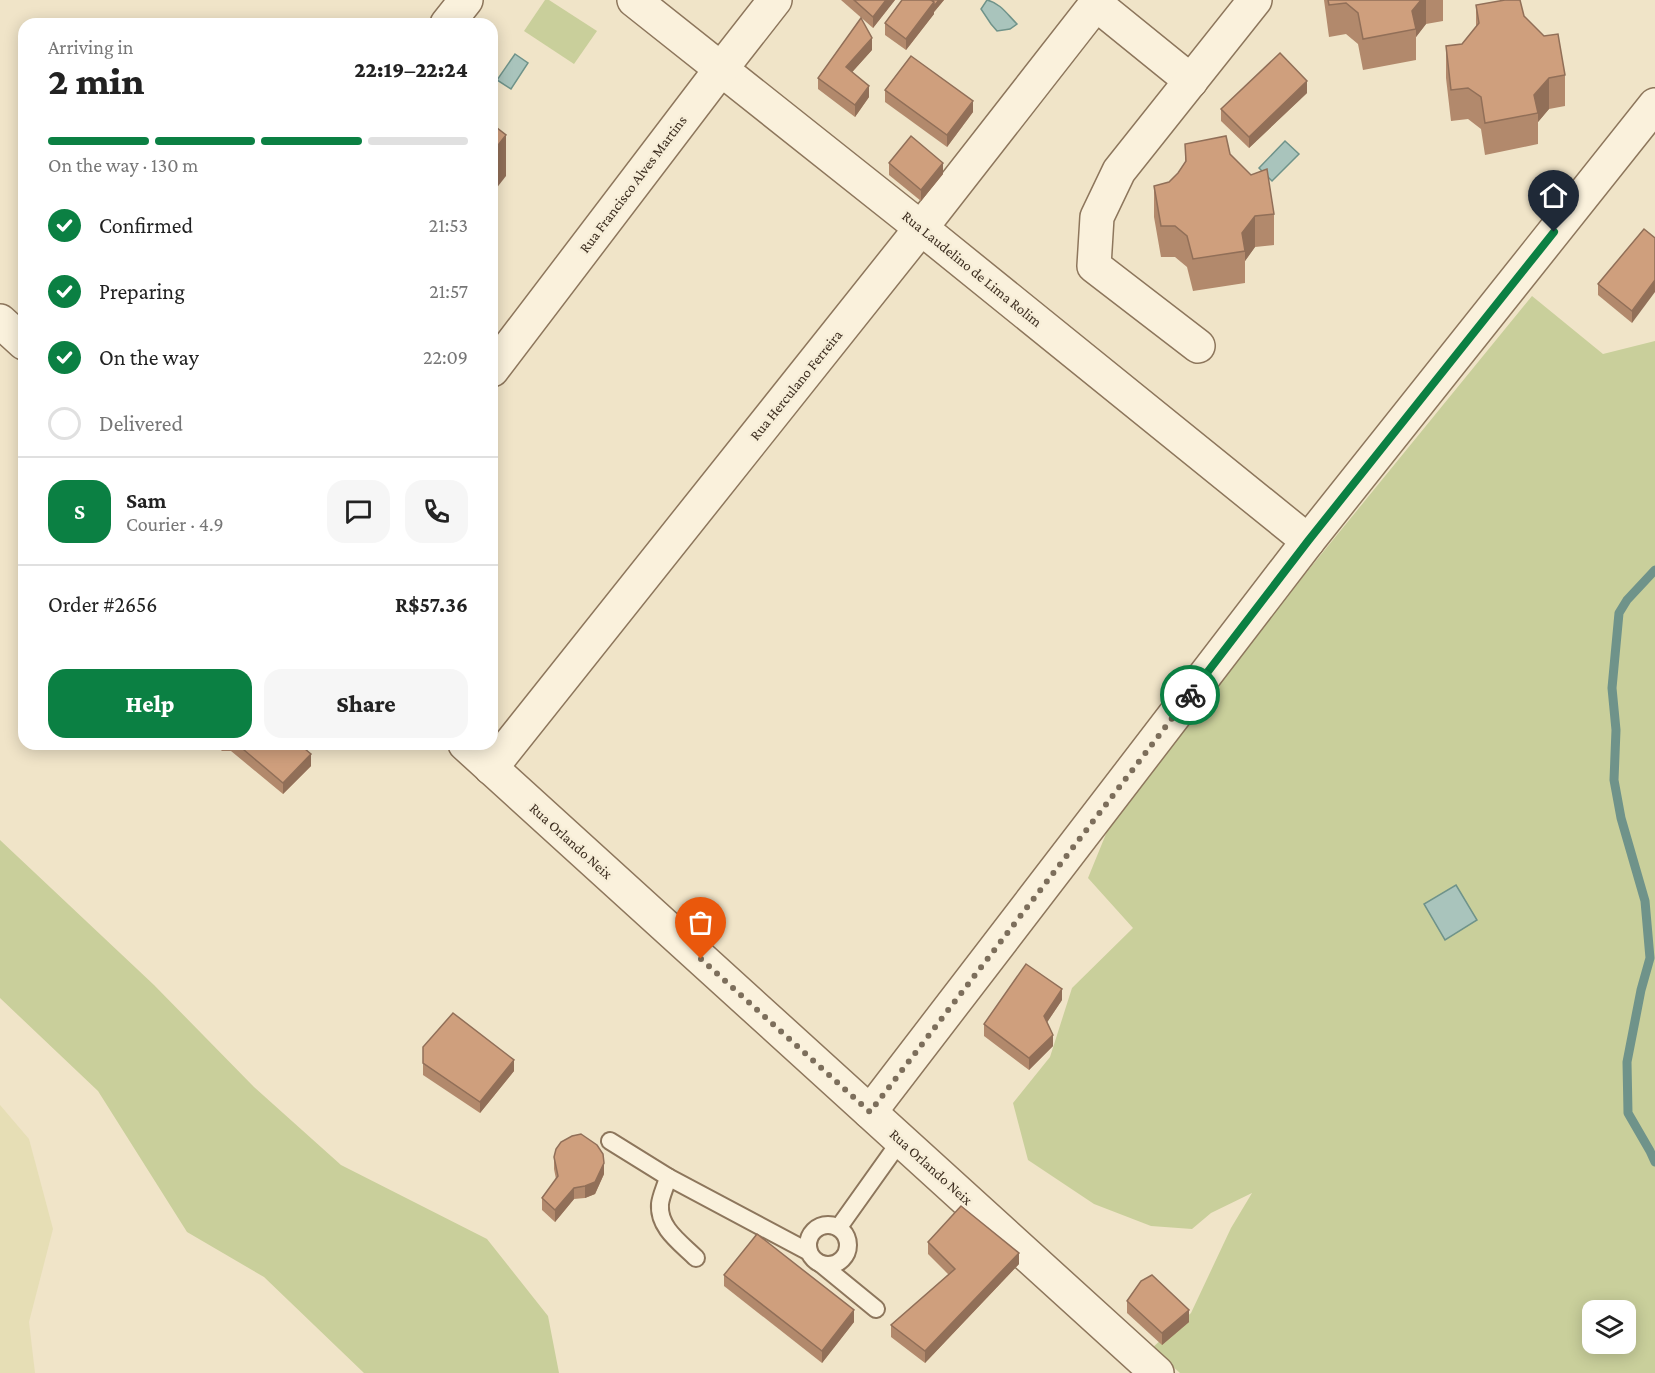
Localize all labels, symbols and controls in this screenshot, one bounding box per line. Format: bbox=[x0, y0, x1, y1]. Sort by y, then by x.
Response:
text: Arriving in bbox=[48, 36, 133, 58]
text: 22:19–22:24 bbox=[354, 57, 468, 82]
text: 2 min bbox=[48, 59, 144, 102]
street label: Rua Francisco Alves Martins bbox=[576, 112, 690, 256]
text: On the way · 130 m bbox=[48, 154, 198, 176]
pin bbox=[1528, 170, 1579, 232]
icon: home bbox=[1537, 179, 1570, 212]
street label: Rua Laudelino de Lima Rolim bbox=[899, 208, 1045, 330]
icon: check bbox=[48, 209, 81, 242]
text: Confirmed bbox=[99, 213, 193, 238]
text: 21:53 bbox=[429, 214, 468, 236]
icon: check bbox=[48, 275, 81, 308]
text: Preparing bbox=[99, 279, 185, 304]
text: 21:57 bbox=[429, 280, 468, 302]
street label: Rua Herculano Ferreira bbox=[747, 327, 845, 443]
icon: check bbox=[48, 341, 81, 374]
text: On the way bbox=[99, 345, 199, 370]
text: 22:09 bbox=[423, 346, 468, 368]
text: Delivered bbox=[99, 411, 183, 436]
button: chat bbox=[327, 480, 390, 543]
button: phone bbox=[405, 480, 468, 543]
text: Sam bbox=[126, 488, 166, 513]
text: S bbox=[74, 499, 85, 524]
text: Courier · 4.9 bbox=[126, 513, 224, 535]
text: Order #2656 bbox=[48, 592, 157, 617]
text: R$57.36 bbox=[395, 592, 468, 617]
courier bbox=[1160, 665, 1220, 725]
button: Help bbox=[48, 669, 252, 738]
button: Share bbox=[264, 669, 468, 738]
icon: bike bbox=[1174, 679, 1207, 712]
street label: Rua Orlando Neix bbox=[526, 800, 616, 882]
pin bbox=[675, 897, 726, 959]
icon: bag bbox=[684, 906, 717, 939]
street label: Rua Orlando Neix bbox=[886, 1126, 976, 1208]
map controls bbox=[1582, 1300, 1636, 1354]
button: layers bbox=[1582, 1300, 1636, 1354]

